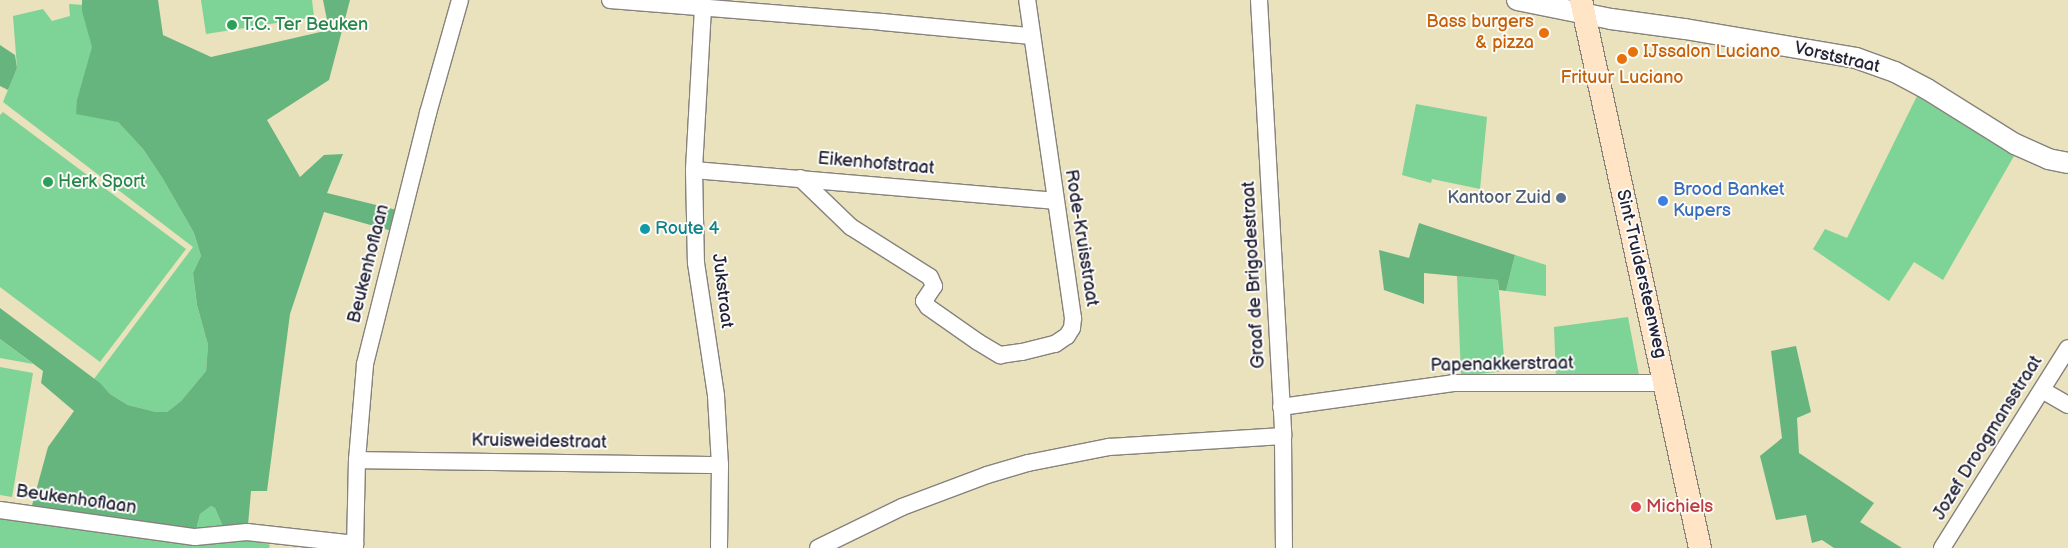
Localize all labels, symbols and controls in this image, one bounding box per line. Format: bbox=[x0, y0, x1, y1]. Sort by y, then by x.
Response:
place label: Bass burgers & pizza bbox=[1426, 12, 1534, 54]
place label: T.C. Ter Beuken bbox=[242, 14, 369, 36]
marker: T.C. Ter Beuken bbox=[226, 19, 238, 31]
marker: Bass burgers & pizza bbox=[1538, 27, 1550, 39]
street label: Vorststraat bbox=[1792, 38, 1882, 78]
place label: IJssalon Luciano bbox=[1643, 41, 1780, 63]
marker: IJssalon Luciano bbox=[1627, 46, 1639, 58]
marker: Frituur Luciano bbox=[1616, 53, 1628, 65]
place label: Frituur Luciano bbox=[1560, 67, 1684, 89]
street label: Eikenhofstraat bbox=[817, 148, 935, 180]
street label: Rode-Kruisstraat bbox=[1060, 168, 1102, 308]
place label: Herk Sport bbox=[58, 171, 146, 193]
marker: Herk Sport bbox=[42, 176, 54, 188]
place label: Brood Banket Kupers bbox=[1673, 180, 1784, 222]
street label: Graaf de Brigodestraat bbox=[1238, 181, 1270, 369]
place label: Kantoor Zuid bbox=[1447, 187, 1551, 209]
street label: Sint-Truidersteenweg bbox=[1611, 188, 1671, 360]
marker: Kantoor Zuid bbox=[1555, 192, 1567, 204]
marker: Brood Banket Kupers bbox=[1657, 195, 1669, 207]
street label: Beukenhoflaan bbox=[344, 202, 394, 326]
place label: Route 4 bbox=[655, 218, 719, 240]
marker: Route 4 bbox=[639, 223, 651, 235]
street label: Jukstraat bbox=[707, 253, 737, 329]
street label: Jozef Droogmansstraat bbox=[1929, 352, 2047, 524]
street label: Papenakkerstraat bbox=[1430, 353, 1574, 377]
street label: Kruisweidestraat bbox=[471, 430, 607, 454]
street label: Beukenhoflaan bbox=[14, 481, 138, 519]
place label: Michiels bbox=[1646, 496, 1713, 518]
marker: Michiels bbox=[1630, 501, 1642, 513]

